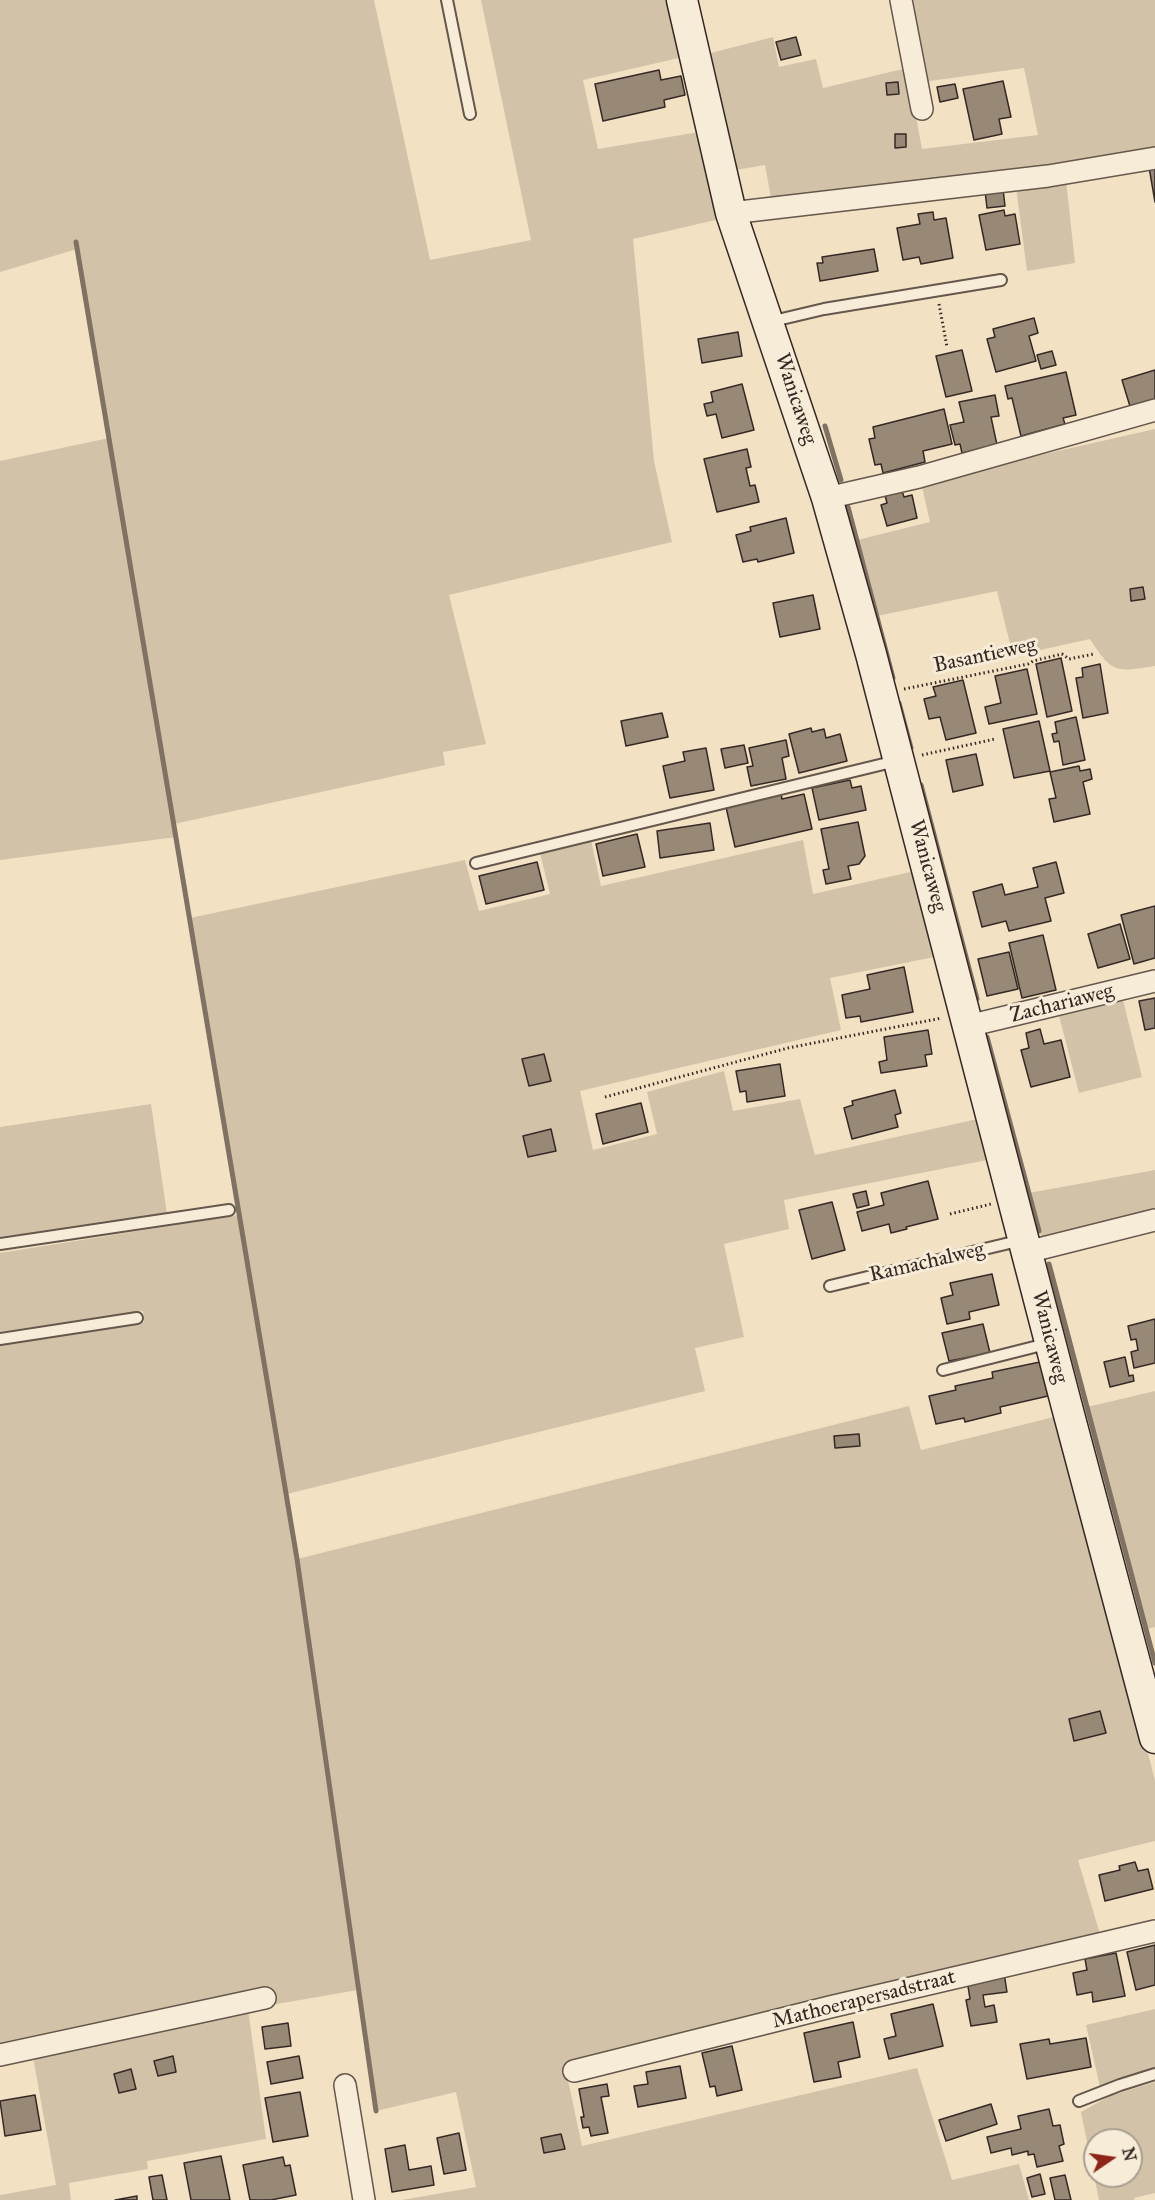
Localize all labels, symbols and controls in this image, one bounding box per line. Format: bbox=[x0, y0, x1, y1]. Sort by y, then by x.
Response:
street label: Wanicaweg bbox=[768, 350, 822, 448]
street label: Basantieweg bbox=[931, 633, 1039, 679]
street label: Wanicaweg bbox=[903, 817, 951, 915]
street label: Zachariaweg bbox=[1008, 979, 1116, 1029]
street label: Ramachalweg bbox=[867, 1238, 987, 1288]
street label: Wanicaweg bbox=[1025, 1288, 1073, 1386]
street label: Mathoerapersadstraat bbox=[770, 1965, 958, 2035]
north arrow bbox=[1083, 2128, 1143, 2188]
text: N bbox=[1118, 2146, 1140, 2163]

